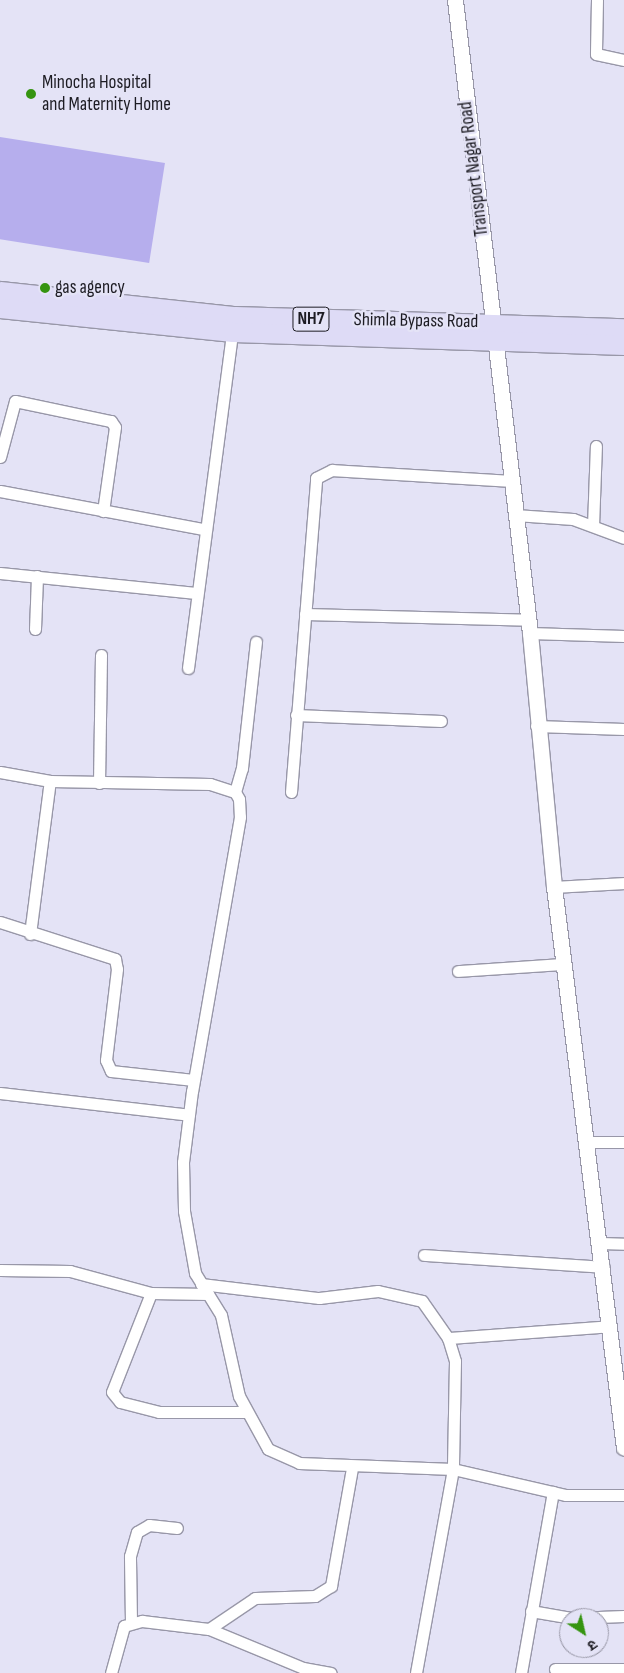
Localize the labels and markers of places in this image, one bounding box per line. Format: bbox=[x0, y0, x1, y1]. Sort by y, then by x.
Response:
place label: Minocha Hospital and Maternity Home bbox=[42, 72, 171, 116]
marker: Minocha Hospital and Maternity Home bbox=[24, 87, 38, 101]
place label: gas agency bbox=[55, 277, 125, 299]
marker: gas agency bbox=[39, 282, 51, 294]

